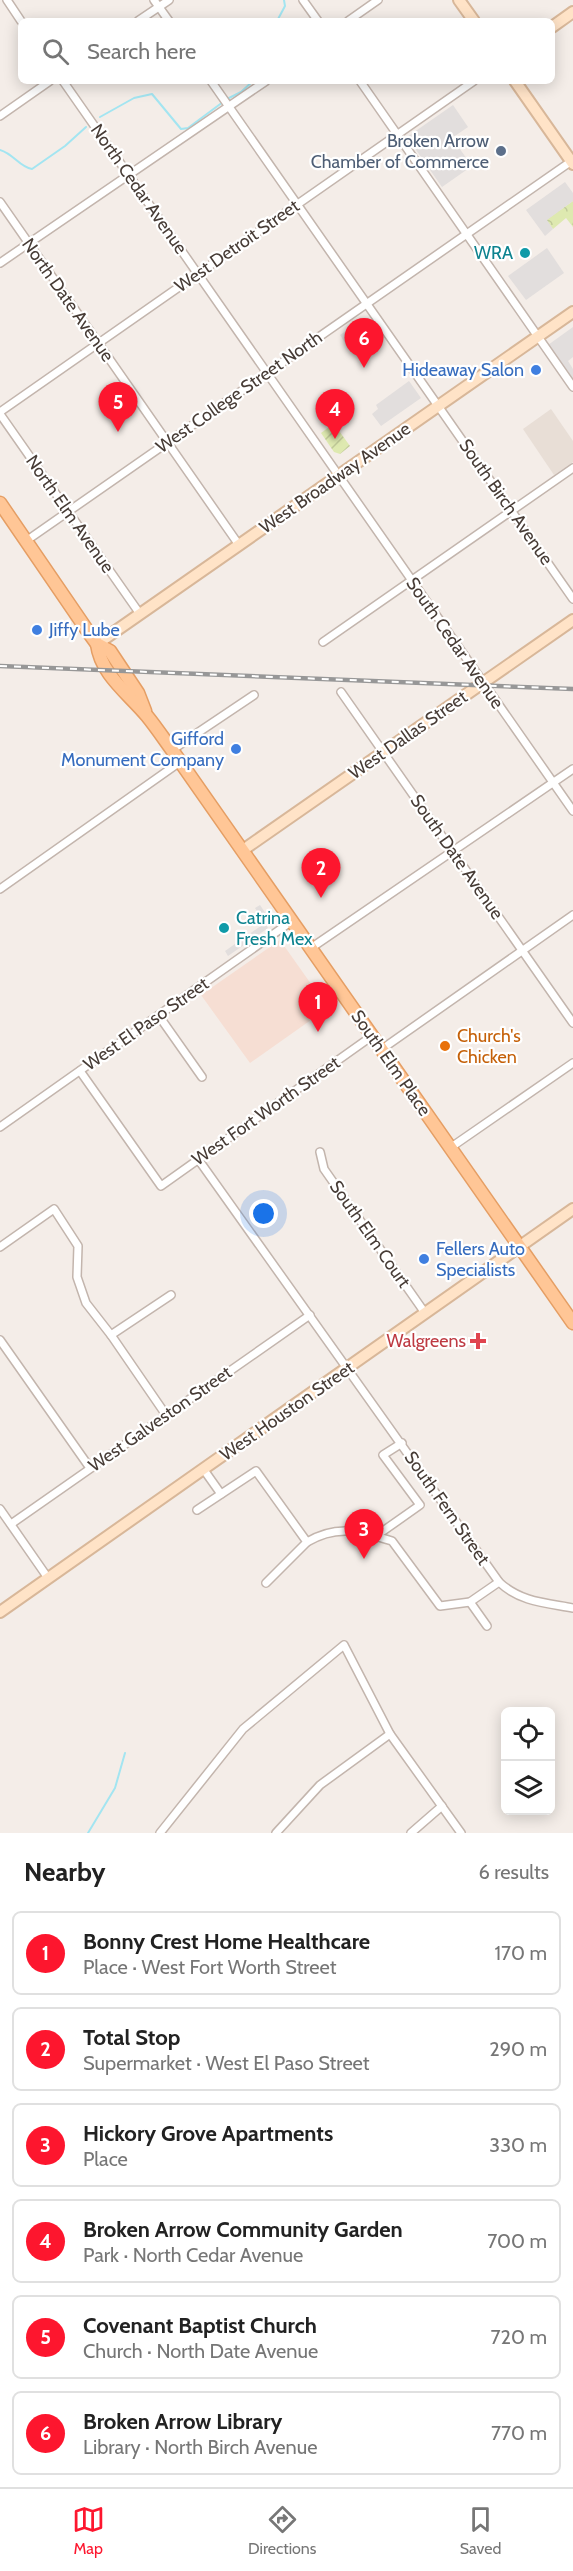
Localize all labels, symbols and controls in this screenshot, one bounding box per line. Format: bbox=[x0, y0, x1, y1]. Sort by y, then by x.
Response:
search box bbox=[18, 18, 555, 84]
icon: search bbox=[39, 35, 72, 68]
text: Search here bbox=[87, 38, 196, 65]
street label: North Cedar Avenue bbox=[86, 120, 192, 258]
place label: Broken Arrow Chamber of Commerce bbox=[311, 130, 489, 173]
marker: Broken Arrow Chamber of Commerce bbox=[494, 144, 508, 158]
street label: West Detroit Street bbox=[171, 195, 303, 297]
street label: North Date Avenue bbox=[17, 234, 119, 366]
place label: WRA bbox=[474, 242, 513, 264]
marker: WRA bbox=[518, 246, 532, 260]
pin: 6 bbox=[344, 318, 384, 368]
street label: West College Street North bbox=[152, 326, 326, 458]
place label: Hideaway Salon bbox=[402, 359, 524, 381]
marker: Hideaway Salon bbox=[529, 363, 543, 377]
pin: 5 bbox=[98, 382, 138, 432]
pin: 4 bbox=[316, 390, 354, 439]
street label: West Broadway Avenue bbox=[255, 418, 415, 538]
street label: South Birch Avenue bbox=[454, 435, 558, 569]
street label: North Elm Avenue bbox=[21, 451, 119, 577]
street label: South Cedar Avenue bbox=[401, 573, 509, 713]
place label: Jiffy Lube bbox=[48, 619, 120, 641]
marker: Jiffy Lube bbox=[30, 623, 44, 637]
street label: West Dallas Street bbox=[345, 686, 471, 784]
place label: Gifford Monument Company bbox=[61, 728, 224, 771]
marker: Gifford Monument Company bbox=[229, 742, 243, 756]
street label: South Date Avenue bbox=[406, 790, 508, 924]
pin: 2 bbox=[302, 848, 340, 898]
place label: Catrina Fresh Mex bbox=[236, 907, 313, 950]
marker: Catrina Fresh Mex bbox=[217, 921, 231, 935]
street label: West El Paso Street bbox=[79, 973, 213, 1075]
pin: 1 bbox=[298, 982, 338, 1032]
street label: South Elm Place bbox=[346, 1006, 436, 1120]
place label: Church's Chicken bbox=[457, 1025, 521, 1068]
marker: Church's Chicken bbox=[438, 1039, 452, 1053]
street label: West Fort Worth Street bbox=[188, 1052, 344, 1170]
street label: South Elm Court bbox=[325, 1176, 415, 1292]
your location bbox=[249, 1199, 278, 1228]
place label: Fellers Auto Specialists bbox=[436, 1238, 525, 1281]
marker: Fellers Auto Specialists bbox=[417, 1252, 431, 1266]
place label: Walgreens bbox=[386, 1330, 466, 1352]
marker: Walgreens bbox=[471, 1334, 485, 1348]
street label: West Houston Street bbox=[216, 1356, 358, 1466]
street label: West Galveston Street bbox=[84, 1361, 236, 1477]
street label: South Fern Street bbox=[400, 1447, 494, 1569]
pin: 3 bbox=[344, 1510, 384, 1559]
map controls bbox=[501, 1707, 555, 1815]
button: locate bbox=[501, 1707, 555, 1761]
button: layers bbox=[501, 1761, 555, 1815]
text: Nearby bbox=[24, 1856, 105, 1888]
text: 6 results bbox=[478, 1860, 549, 1884]
text: Bonny Crest Home Healthcare bbox=[83, 1928, 370, 1955]
text: 1 bbox=[42, 1941, 49, 1965]
text: 170 m bbox=[495, 1941, 547, 1965]
text: Place · West Fort Worth Street bbox=[83, 1955, 337, 1979]
text: Total Stop bbox=[83, 2024, 180, 2051]
text: 2 bbox=[40, 2037, 51, 2061]
text: 290 m bbox=[489, 2037, 547, 2061]
text: Supermarket · West El Paso Street bbox=[83, 2051, 370, 2075]
text: Hickory Grove Apartments bbox=[83, 2120, 333, 2147]
text: 3 bbox=[40, 2133, 51, 2157]
text: 330 m bbox=[489, 2133, 547, 2157]
text: Place bbox=[83, 2147, 128, 2171]
text: Broken Arrow Community Garden bbox=[83, 2216, 403, 2243]
text: 4 bbox=[39, 2229, 52, 2253]
text: 700 m bbox=[487, 2229, 547, 2253]
text: Park · North Cedar Avenue bbox=[83, 2243, 303, 2267]
text: Covenant Baptist Church bbox=[83, 2312, 317, 2339]
text: 5 bbox=[40, 2325, 51, 2349]
text: 720 m bbox=[490, 2325, 547, 2349]
text: Church · North Date Avenue bbox=[83, 2339, 318, 2363]
text: Broken Arrow Library bbox=[83, 2408, 282, 2435]
text: 6 bbox=[40, 2421, 51, 2445]
text: 770 m bbox=[491, 2421, 547, 2445]
text: Library · North Birch Avenue bbox=[83, 2435, 317, 2459]
tab: Map bbox=[72, 2503, 105, 2558]
tab: Directions bbox=[248, 2503, 316, 2558]
tab: Saved bbox=[460, 2503, 501, 2558]

